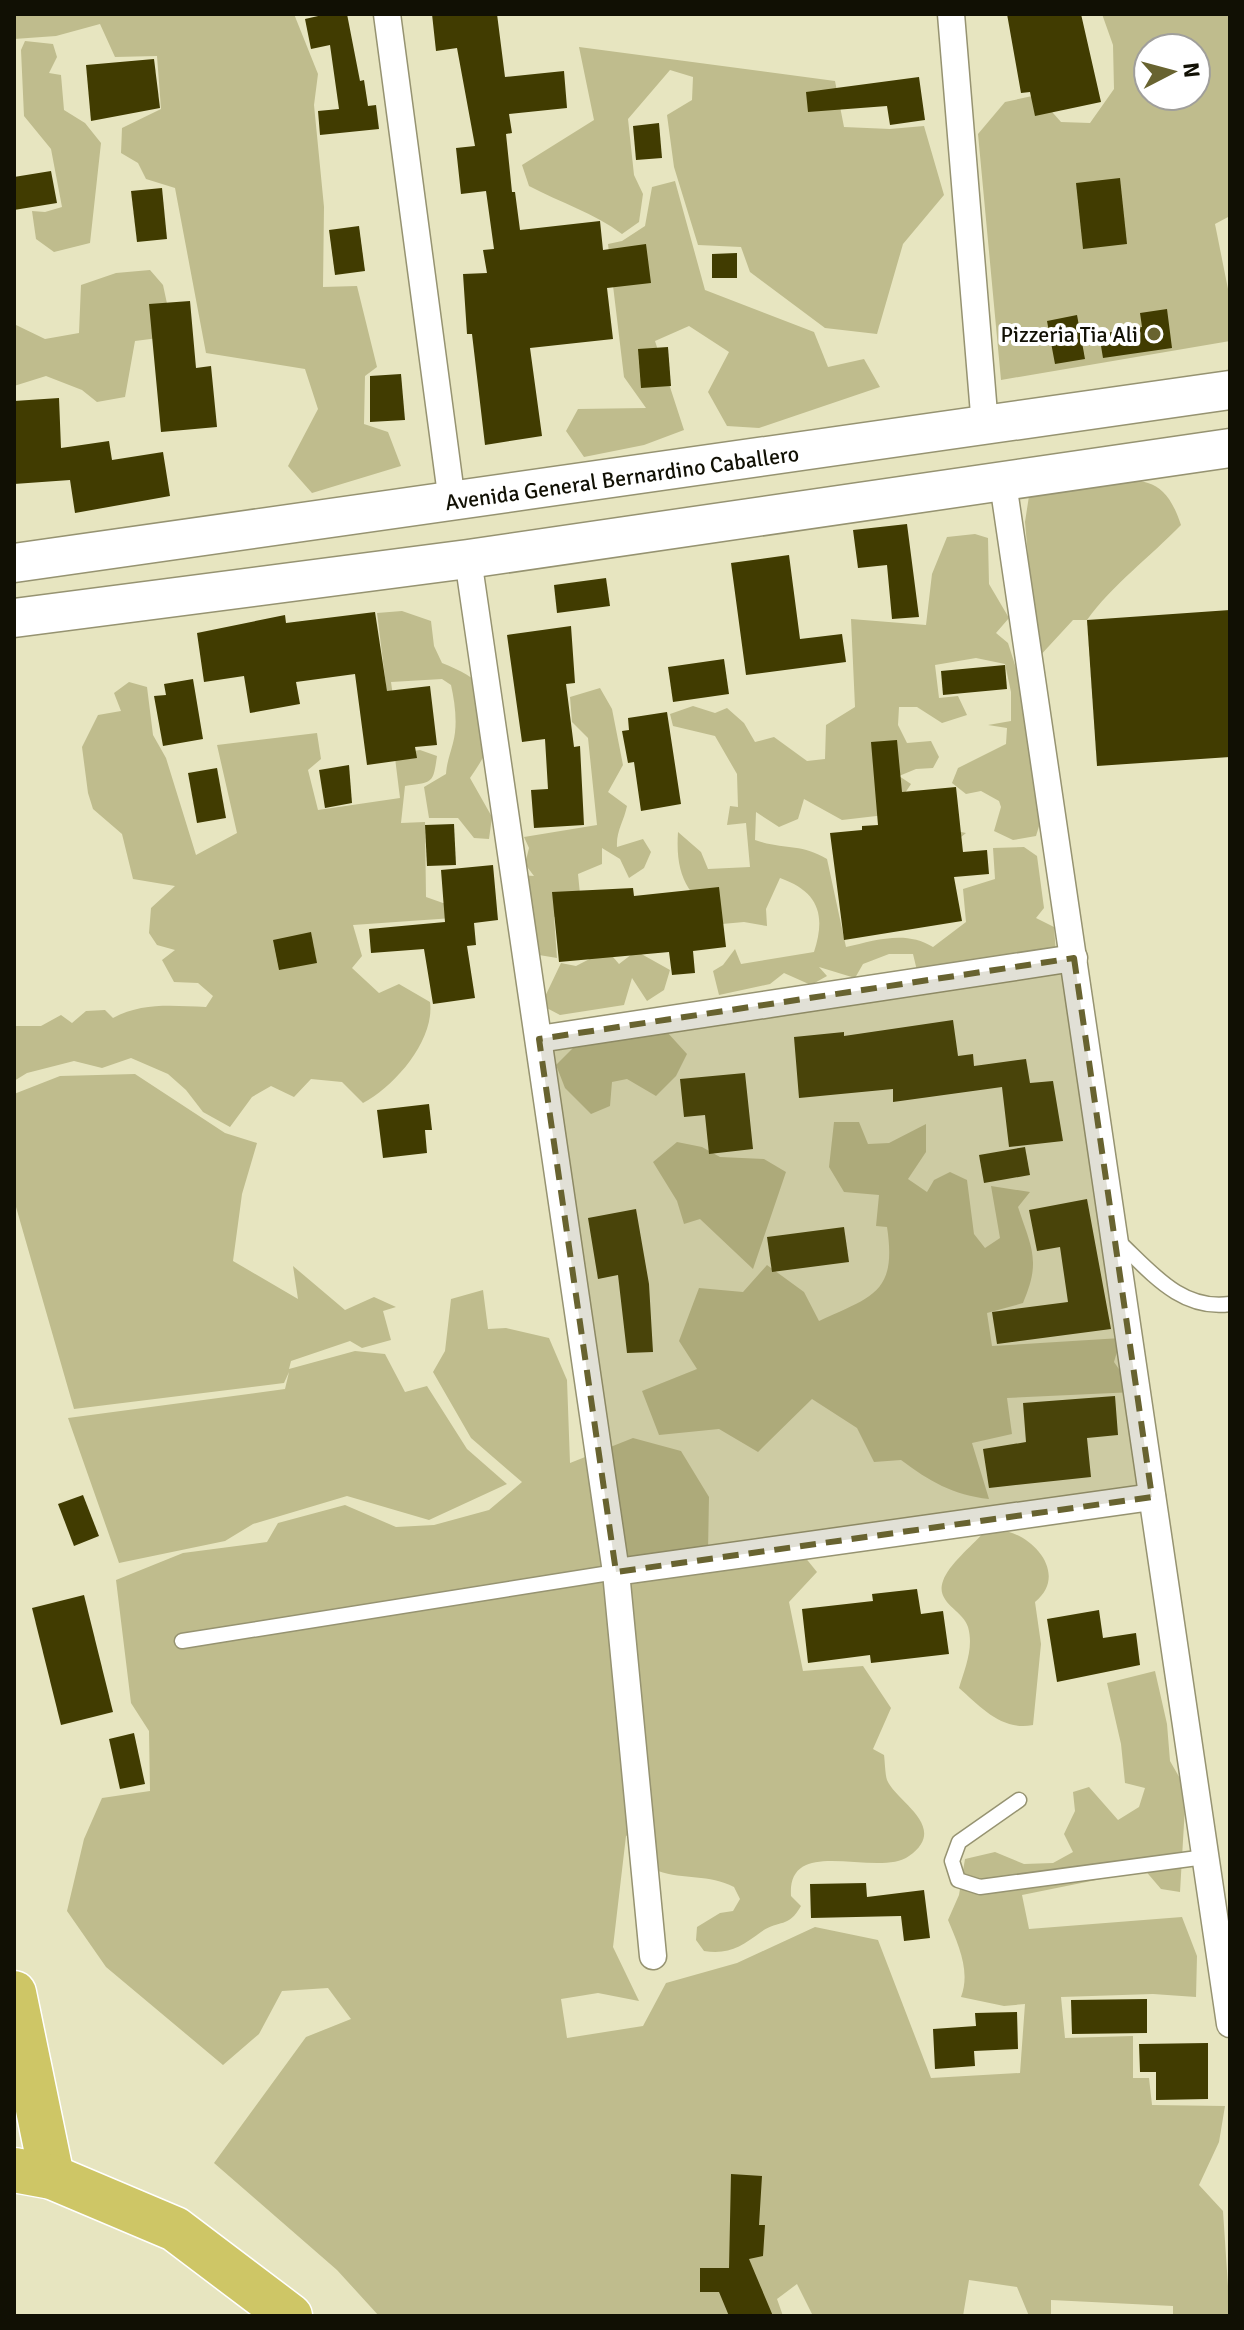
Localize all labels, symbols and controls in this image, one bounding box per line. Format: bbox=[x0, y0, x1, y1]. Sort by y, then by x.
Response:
north arrow bbox=[1132, 32, 1212, 112]
text: N bbox=[1177, 61, 1206, 79]
place label: Pizzeria Tia Ali bbox=[1000, 321, 1138, 348]
marker: Pizzeria Tia Ali bbox=[1145, 325, 1163, 343]
street label: Avenida General Bernardino Caballero bbox=[443, 440, 801, 516]

